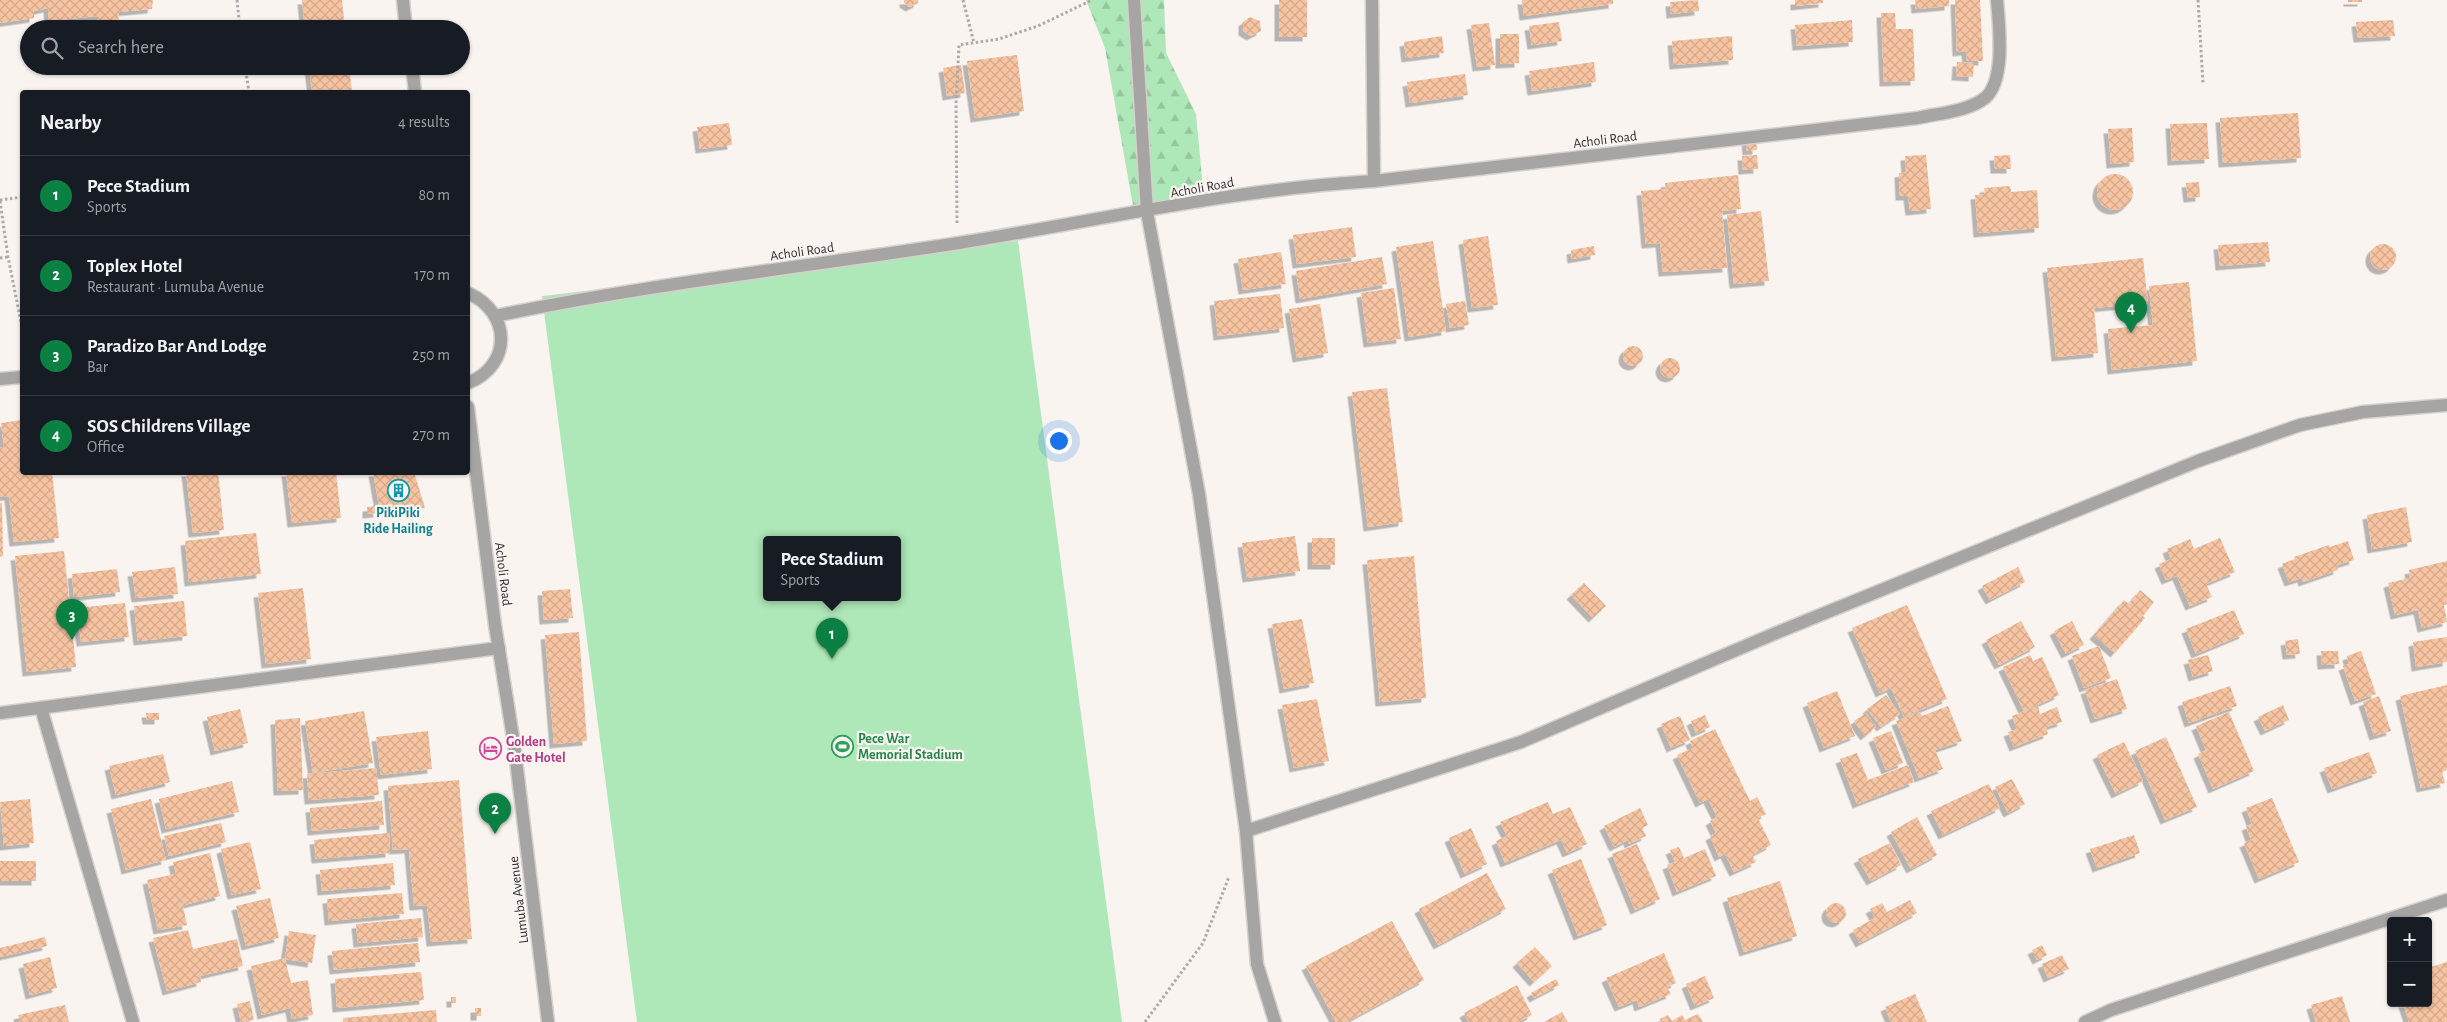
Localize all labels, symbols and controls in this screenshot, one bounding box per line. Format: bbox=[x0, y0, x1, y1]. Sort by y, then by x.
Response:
search box bbox=[20, 20, 470, 75]
icon: search bbox=[38, 34, 66, 62]
text: Search here bbox=[78, 38, 164, 57]
text: Nearby bbox=[40, 112, 101, 133]
text: 4 results bbox=[398, 114, 450, 130]
street label: Acholi Road bbox=[1572, 129, 1638, 151]
street label: Acholi Road bbox=[1169, 176, 1235, 200]
text: Pece Stadium bbox=[87, 177, 190, 196]
text: 1 bbox=[53, 187, 59, 203]
text: 80 m bbox=[419, 187, 450, 203]
text: Sports bbox=[87, 199, 127, 215]
street label: Acholi Road bbox=[769, 241, 835, 263]
text: Toplex Hotel bbox=[87, 257, 183, 276]
text: 2 bbox=[52, 267, 60, 283]
text: 170 m bbox=[414, 267, 450, 283]
text: Restaurant · Lumuba Avenue bbox=[87, 279, 264, 295]
pin: 4 bbox=[2115, 292, 2147, 333]
text: Paradizo Bar And Lodge bbox=[87, 337, 266, 356]
text: 3 bbox=[53, 347, 59, 363]
text: 250 m bbox=[412, 347, 450, 363]
text: Bar bbox=[87, 359, 108, 375]
text: SOS Childrens Village bbox=[87, 417, 250, 436]
text: 4 bbox=[52, 427, 60, 443]
text: 270 m bbox=[412, 427, 450, 443]
your location bbox=[1046, 428, 1072, 454]
text: Office bbox=[87, 439, 124, 455]
building icon: PikiPiki Ride Hailing bbox=[386, 478, 410, 502]
place label: PikiPiki Ride Hailing bbox=[363, 506, 434, 536]
popup bbox=[763, 536, 901, 601]
street label: Acholi Road bbox=[492, 541, 514, 607]
text: Pece Stadium bbox=[780, 550, 884, 569]
text: Sports bbox=[780, 572, 820, 588]
pin: 3 bbox=[56, 599, 88, 640]
pin: 1 bbox=[816, 618, 848, 659]
place label: Pece War Memorial Stadium bbox=[858, 732, 963, 762]
sports icon: Pece War Memorial Stadium bbox=[830, 734, 854, 758]
place label: Golden Gate Hotel bbox=[506, 735, 566, 765]
hotel icon: Golden Gate Hotel bbox=[478, 737, 502, 761]
pin: 2 bbox=[479, 793, 511, 834]
street label: Lumuba Avenue bbox=[507, 855, 531, 944]
map controls bbox=[2387, 917, 2432, 1007]
button: + bbox=[2387, 917, 2432, 962]
button: − bbox=[2387, 962, 2432, 1007]

